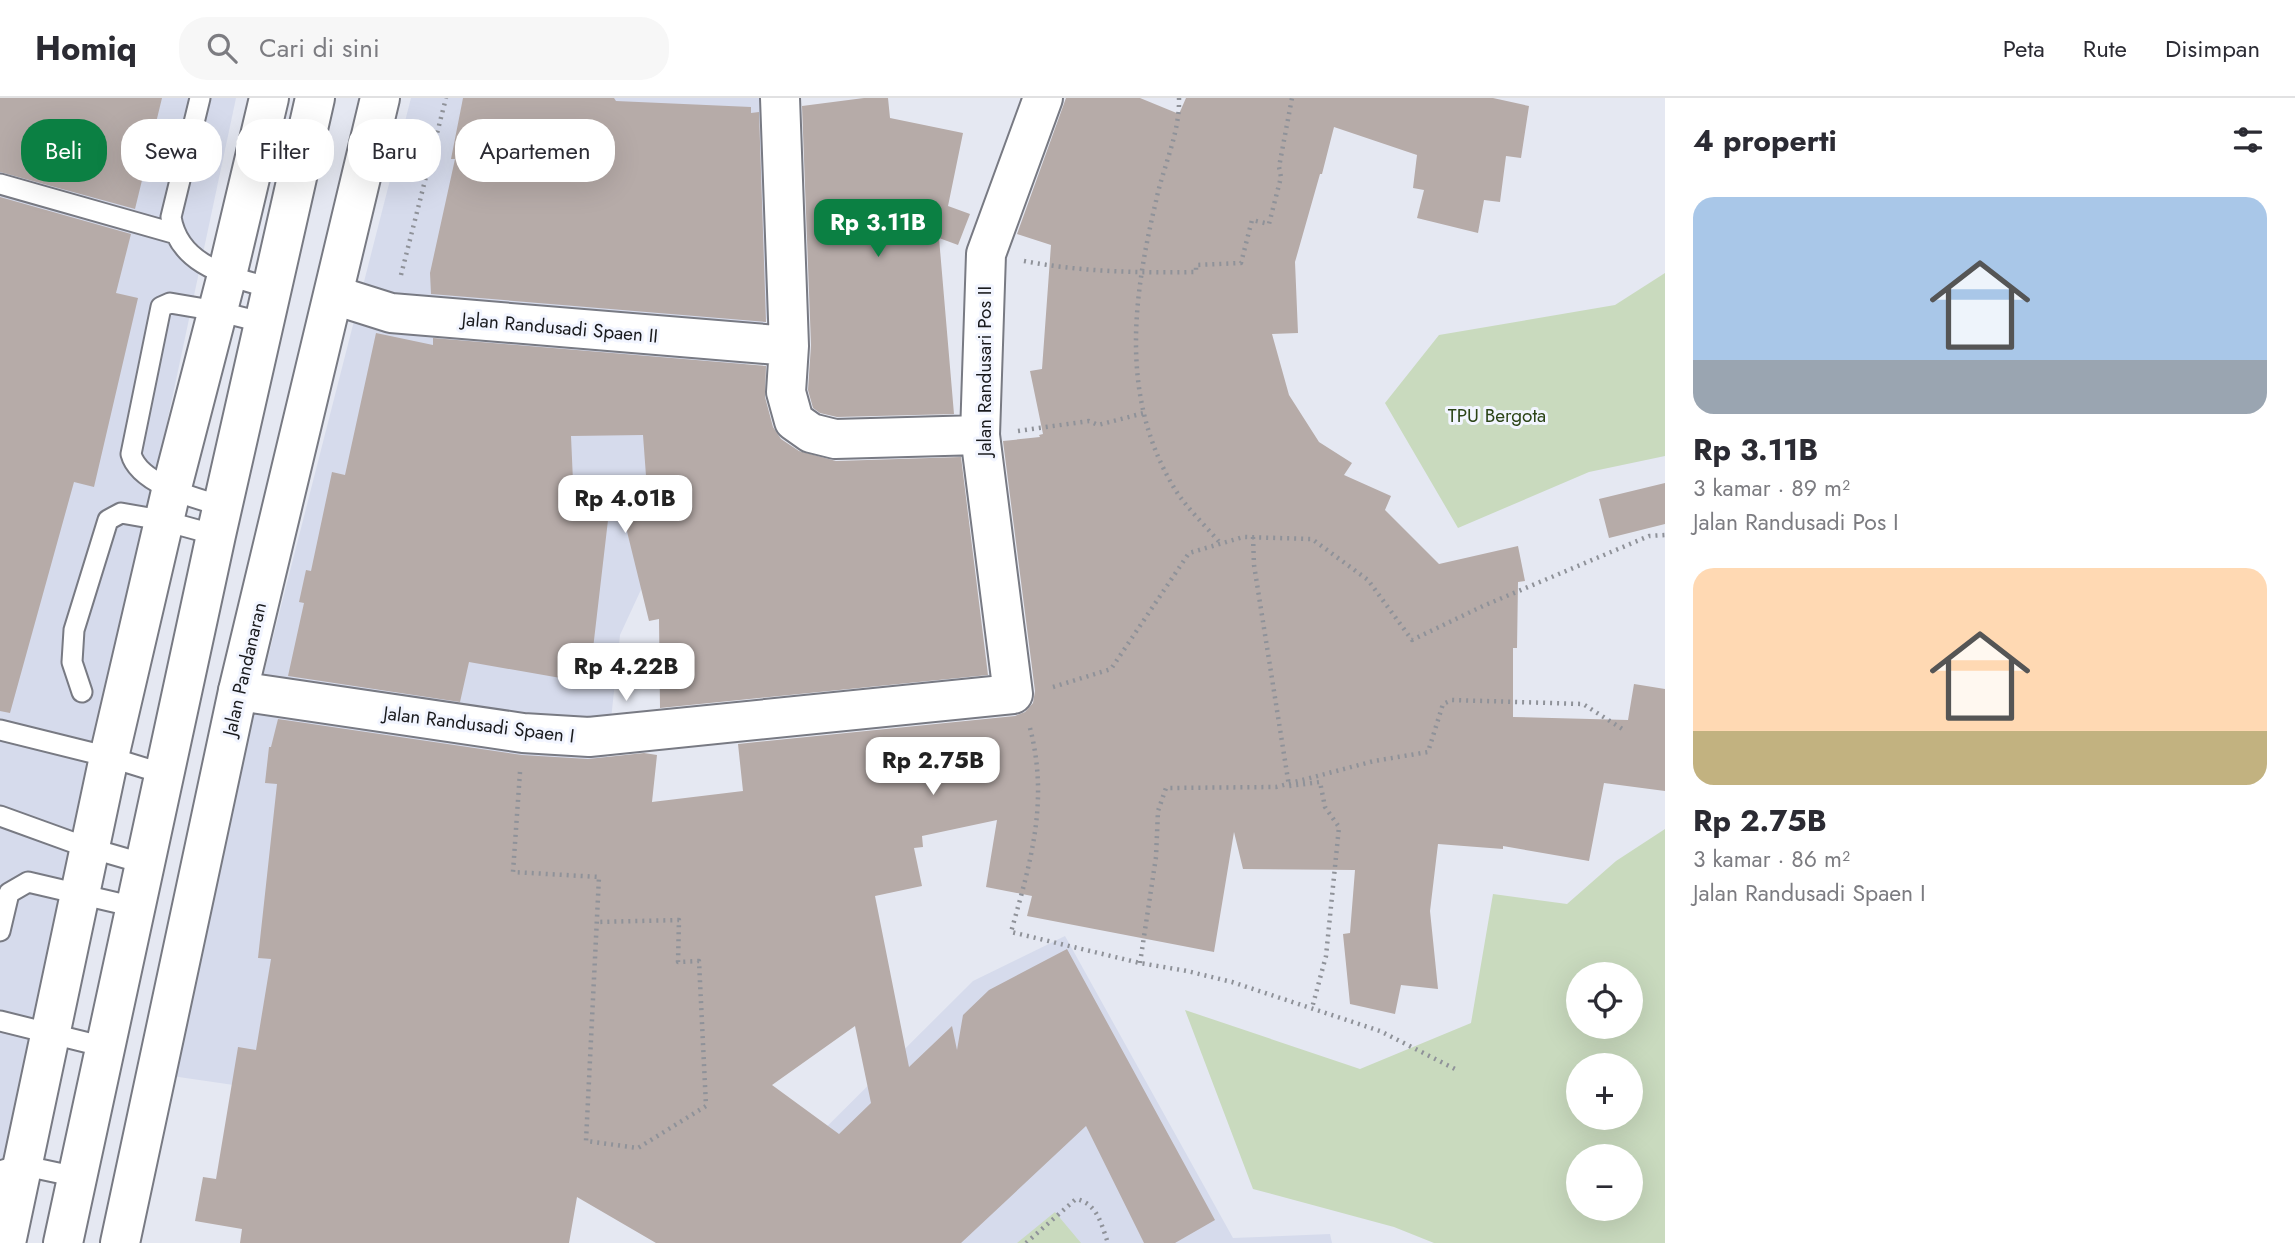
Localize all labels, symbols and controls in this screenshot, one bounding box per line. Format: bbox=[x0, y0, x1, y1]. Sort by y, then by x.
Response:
search box bbox=[179, 17, 669, 80]
text: Homiq bbox=[35, 25, 137, 72]
icon: search bbox=[203, 29, 241, 67]
text: Cari di sini bbox=[259, 29, 380, 67]
text: Peta bbox=[2003, 31, 2045, 66]
text: Rute bbox=[2083, 31, 2127, 66]
text: Disimpan bbox=[2165, 31, 2260, 66]
chip: Beli bbox=[21, 119, 107, 182]
chip: Sewa bbox=[121, 119, 222, 182]
chip: Filter bbox=[236, 119, 334, 182]
chip: Baru bbox=[348, 119, 441, 182]
chip: Apartemen bbox=[455, 119, 615, 182]
text: 4 properti bbox=[1693, 119, 1837, 162]
icon: filters bbox=[2229, 121, 2267, 159]
pin: Rp 3.11B bbox=[806, 200, 950, 259]
text: Rp 3.11B bbox=[830, 205, 926, 239]
icon: home bbox=[1917, 242, 2043, 368]
street label: Jalan Randusari Pos II bbox=[971, 286, 998, 459]
street label: Jalan Randusadi Spaen II bbox=[458, 305, 659, 350]
park label: TPU Bergota bbox=[1448, 402, 1546, 429]
text: Rp 3.11B bbox=[1693, 428, 1818, 471]
text: 3 kamar · 89 m² bbox=[1693, 471, 1850, 505]
pin: Rp 4.01B bbox=[553, 476, 697, 535]
text: Rp 4.01B bbox=[574, 481, 676, 515]
text: Jalan Randusadi Pos I bbox=[1693, 505, 1899, 539]
street label: Jalan Pandanaran bbox=[215, 600, 273, 742]
icon: home bbox=[1917, 613, 2043, 739]
pin: Rp 4.22B bbox=[554, 644, 698, 703]
text: Rp 4.22B bbox=[574, 649, 678, 683]
street label: Jalan Randusadi Spaen I bbox=[379, 699, 576, 750]
pin: Rp 2.75B bbox=[861, 738, 1005, 797]
text: Rp 2.75B bbox=[882, 743, 984, 777]
text: Rp 2.75B bbox=[1693, 799, 1827, 842]
text: 3 kamar · 86 m² bbox=[1693, 842, 1850, 876]
text: Jalan Randusadi Spaen I bbox=[1693, 876, 1926, 910]
map controls bbox=[1566, 962, 1643, 1221]
button: locate bbox=[1566, 962, 1643, 1039]
button: + bbox=[1566, 1053, 1643, 1130]
button: − bbox=[1566, 1144, 1643, 1221]

